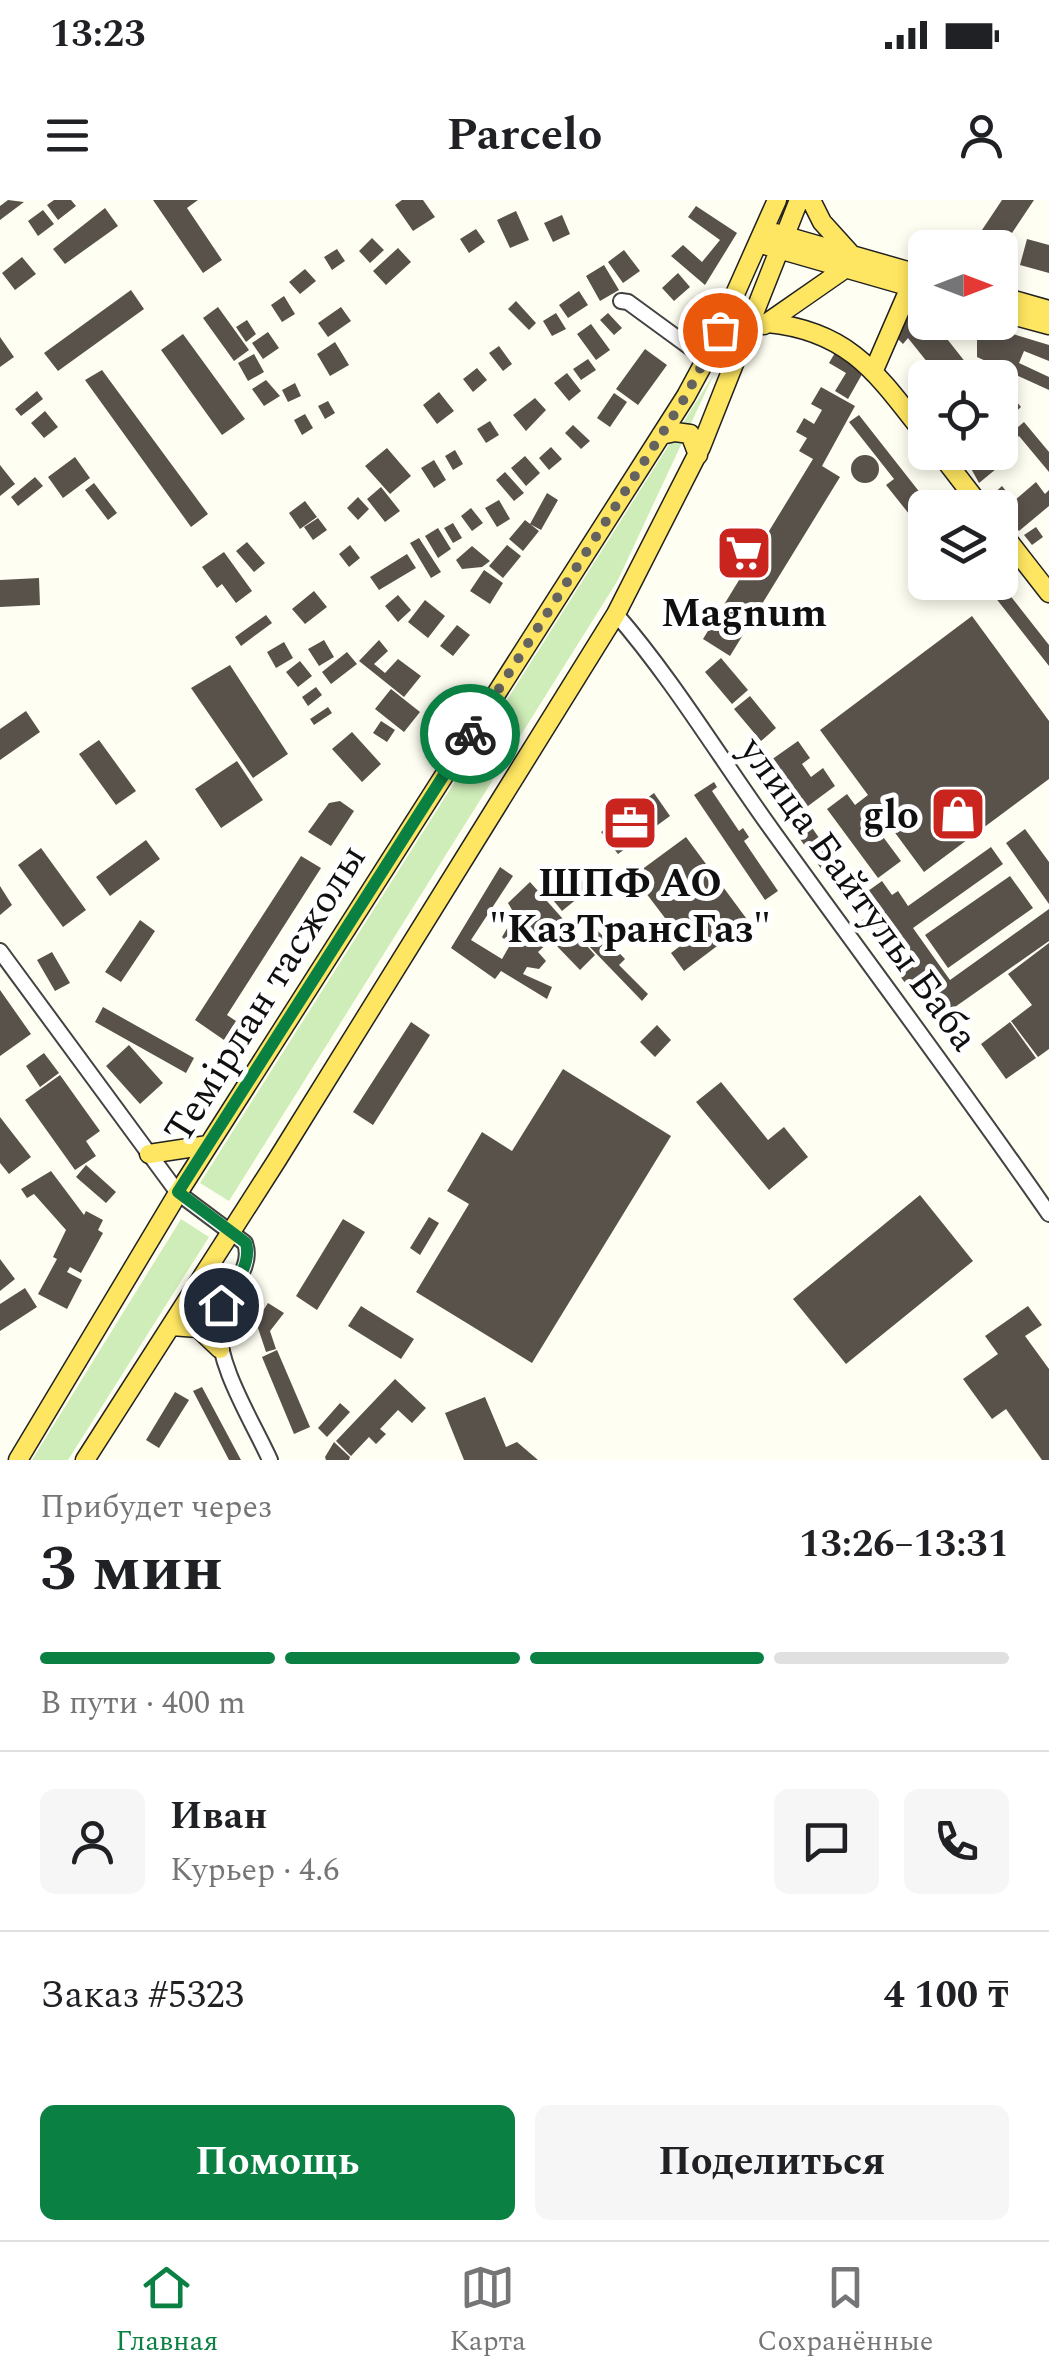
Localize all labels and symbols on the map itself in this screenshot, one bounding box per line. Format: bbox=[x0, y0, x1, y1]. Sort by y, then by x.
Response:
north arrow bbox=[908, 230, 1018, 340]
pin bbox=[678, 288, 763, 373]
supermarket icon: Magnum bbox=[714, 523, 774, 583]
place label: Magnum bbox=[661, 584, 827, 645]
courier bbox=[420, 684, 520, 784]
street label: улица Байтулы Баба bbox=[722, 723, 994, 1065]
shop icon: glo bbox=[928, 784, 988, 844]
place label: glo bbox=[863, 786, 919, 847]
office icon: ШПФ АО "КазТрансГаз" bbox=[600, 793, 660, 853]
street label: Темірлан тасжолы bbox=[149, 833, 383, 1156]
place label: ШПФ АО "КазТрансГаз" bbox=[489, 854, 771, 961]
pin bbox=[179, 1263, 264, 1348]

